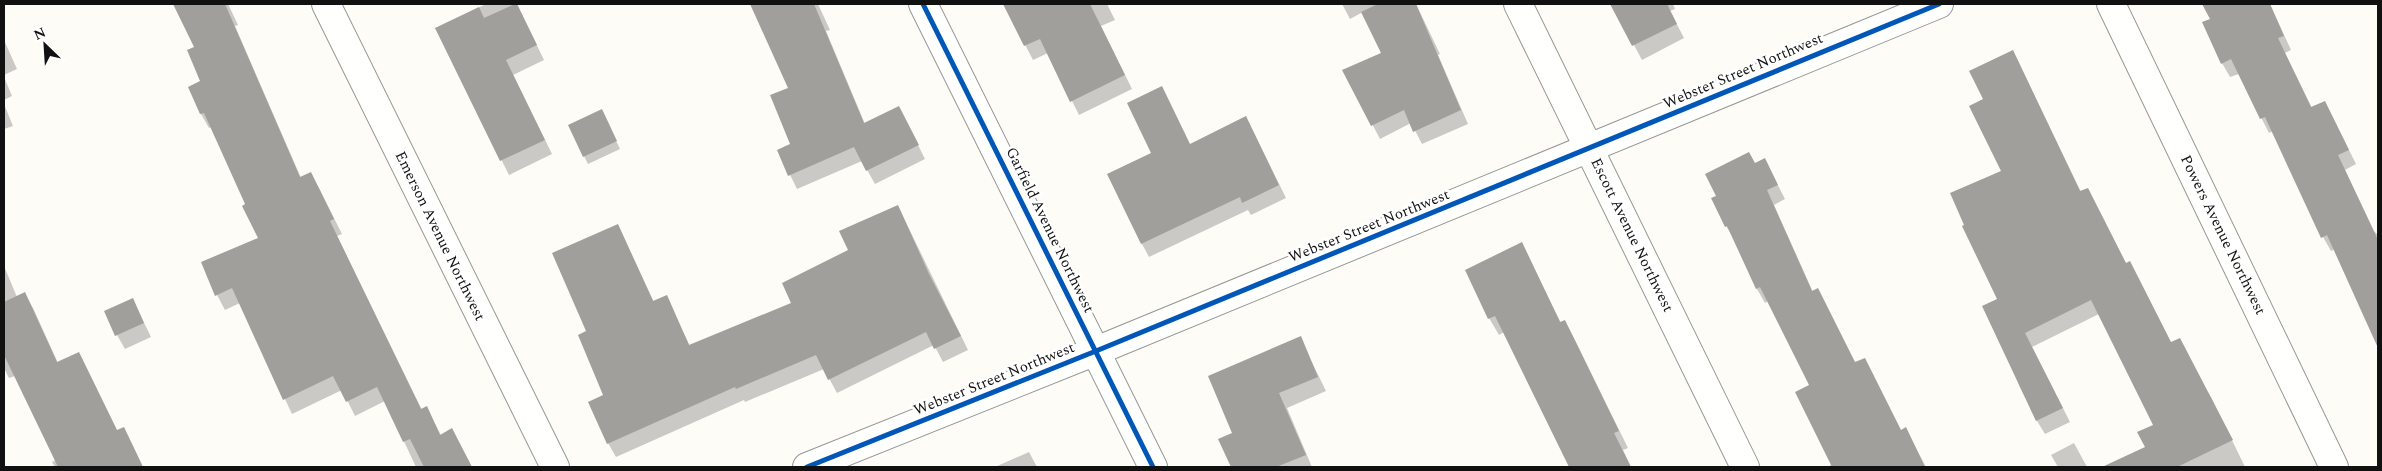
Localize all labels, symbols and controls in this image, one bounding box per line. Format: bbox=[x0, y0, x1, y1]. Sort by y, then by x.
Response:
north arrow bbox=[20, 20, 70, 70]
text: N bbox=[30, 22, 49, 46]
street label: Webster Street Northwest bbox=[1659, 27, 1827, 115]
street label: Garfield Avenue Northwest bbox=[1000, 143, 1100, 317]
street label: Emerson Avenue Northwest bbox=[389, 147, 491, 325]
street label: Powers Avenue Northwest bbox=[2174, 151, 2272, 319]
street label: Escott Avenue Northwest bbox=[1585, 154, 1679, 316]
street label: Webster Street Northwest bbox=[1285, 183, 1453, 269]
street label: Webster Street Northwest bbox=[910, 336, 1078, 422]

